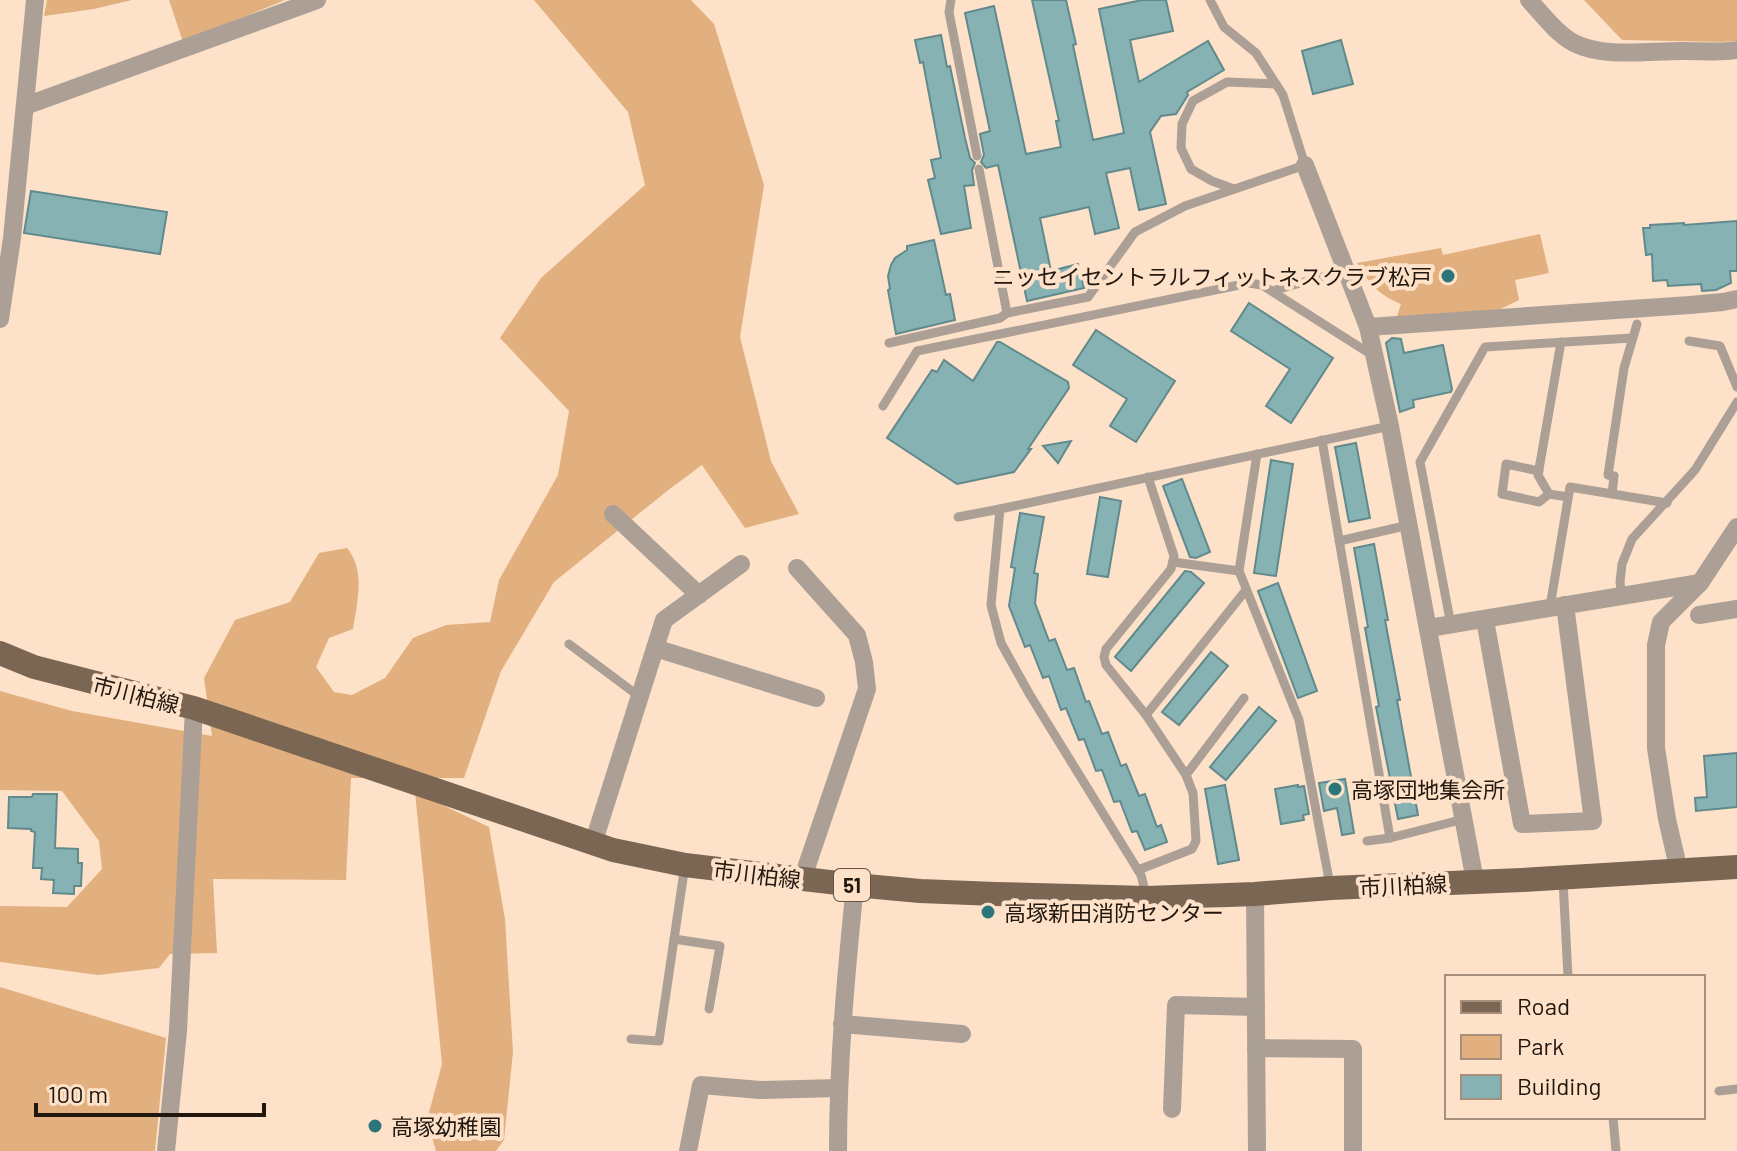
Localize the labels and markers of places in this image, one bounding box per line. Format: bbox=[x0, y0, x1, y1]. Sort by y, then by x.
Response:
place label: ニッセイセントラルフィットネスクラブ松戸 bbox=[992, 263, 1432, 289]
marker: ニッセイセントラルフィットネスクラブ松戸 bbox=[1439, 267, 1457, 285]
place label: 高塚団地集会所 bbox=[1351, 776, 1505, 802]
marker: 高塚団地集会所 bbox=[1326, 780, 1344, 798]
place label: 高塚新田消防センター bbox=[1004, 899, 1224, 925]
marker: 高塚新田消防センター bbox=[979, 903, 997, 921]
place label: 高塚幼稚園 bbox=[391, 1113, 501, 1139]
marker: 高塚幼稚園 bbox=[366, 1117, 384, 1135]

